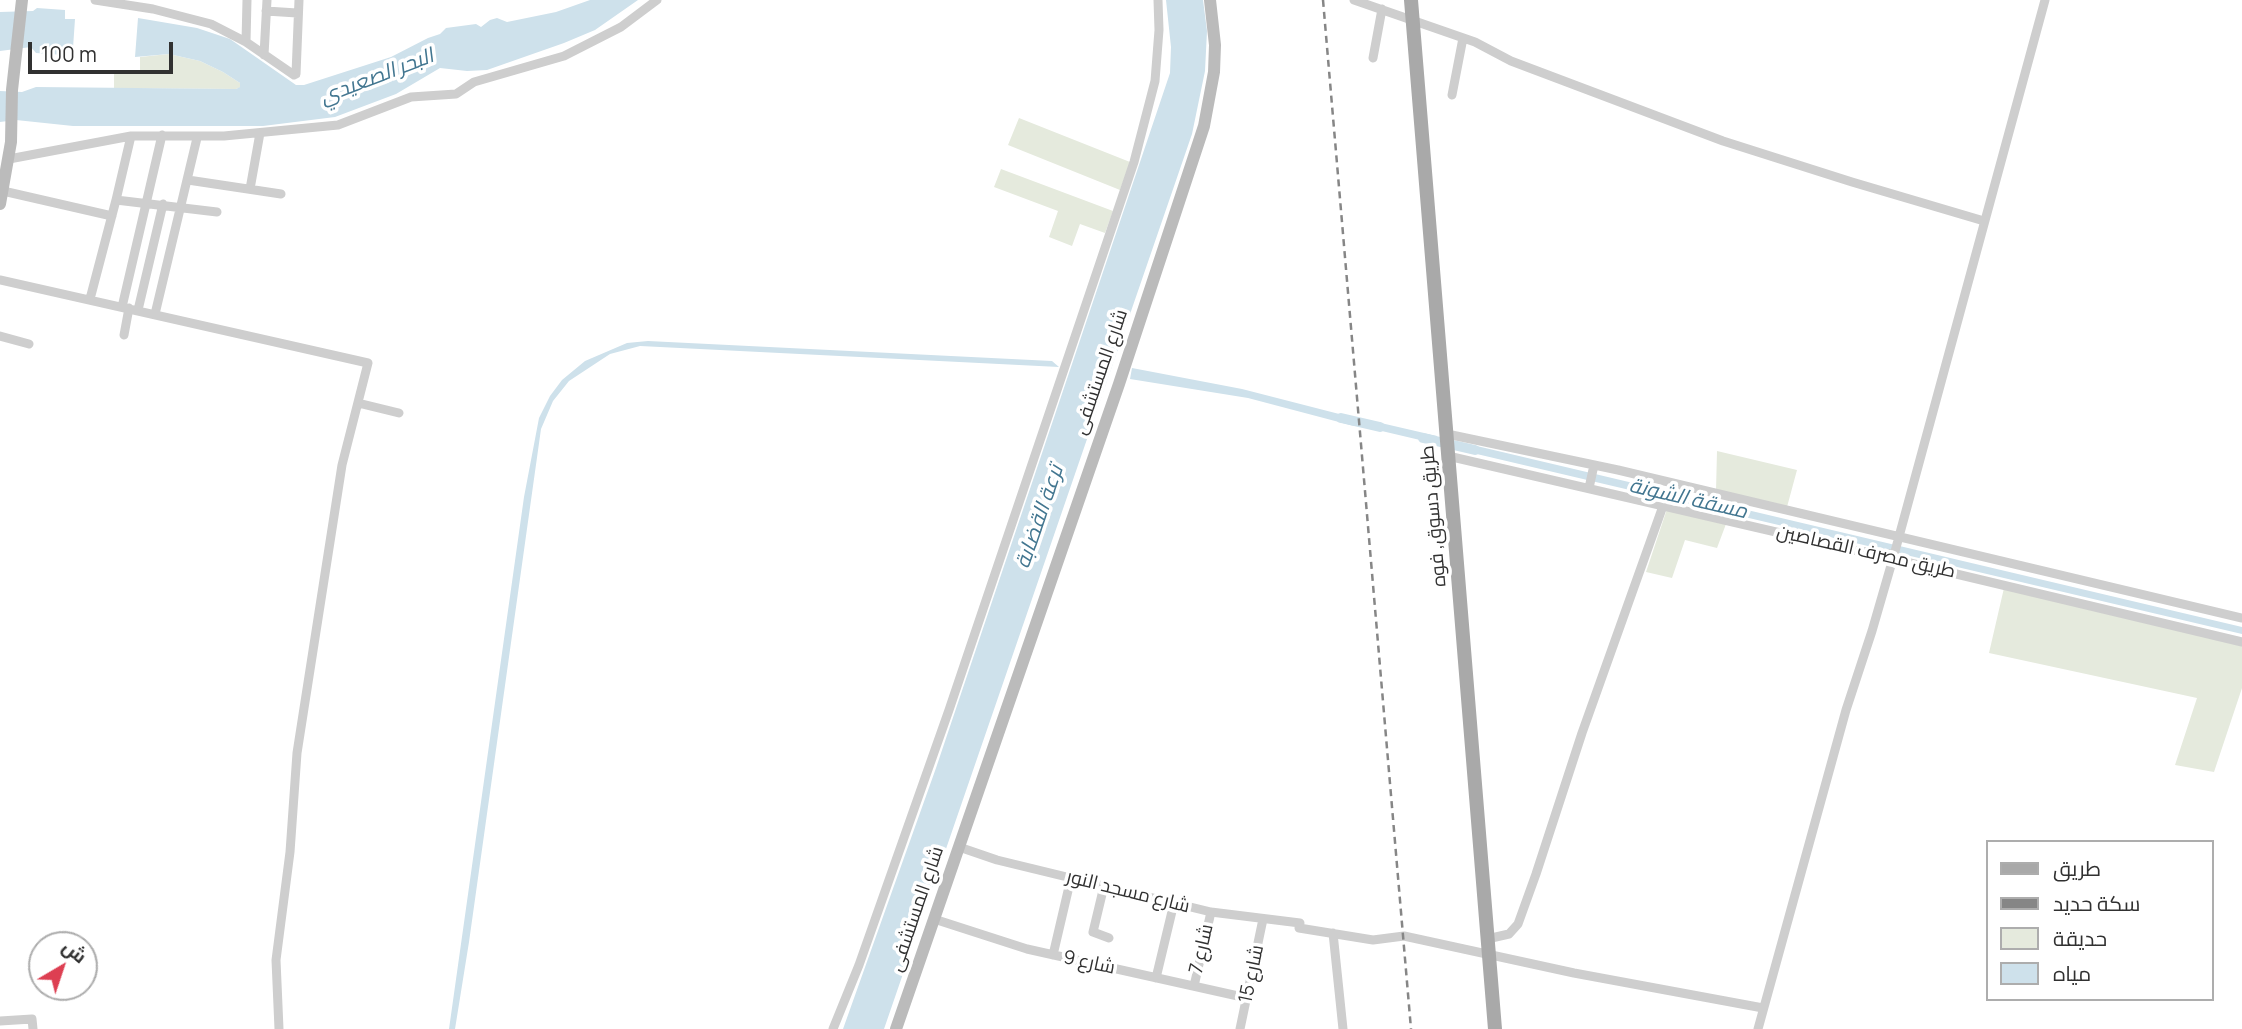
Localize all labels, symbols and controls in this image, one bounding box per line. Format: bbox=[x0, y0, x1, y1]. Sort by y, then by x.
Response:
scale bar bbox=[32, 28, 177, 72]
text: 100 m bbox=[41, 40, 97, 68]
water label: البحر الصعيدي bbox=[317, 44, 437, 110]
street label: شارع المستشفى bbox=[1069, 306, 1133, 438]
street label: طريق دسوق, فوه bbox=[1416, 444, 1452, 588]
water label: ترعة القضابة bbox=[1011, 462, 1069, 572]
water label: مسقة الشونة bbox=[1626, 473, 1750, 525]
street label: طريق مصرف القصاصين bbox=[1774, 520, 1958, 584]
legend bbox=[1986, 840, 2214, 1001]
street label: شارع المستشفى bbox=[885, 843, 949, 975]
text: طريق bbox=[2053, 854, 2101, 882]
street label: شارع مسجد النور bbox=[1064, 866, 1192, 918]
text: سكة حديد bbox=[2053, 889, 2140, 917]
street label: شارع 7 bbox=[1185, 922, 1219, 976]
text: حديقة bbox=[2053, 924, 2107, 952]
north arrow bbox=[28, 931, 98, 1001]
text: ش bbox=[57, 933, 93, 969]
street label: شارع 15 bbox=[1235, 943, 1269, 1005]
street label: شارع 9 bbox=[1061, 946, 1117, 980]
text: مياه bbox=[2053, 959, 2091, 987]

